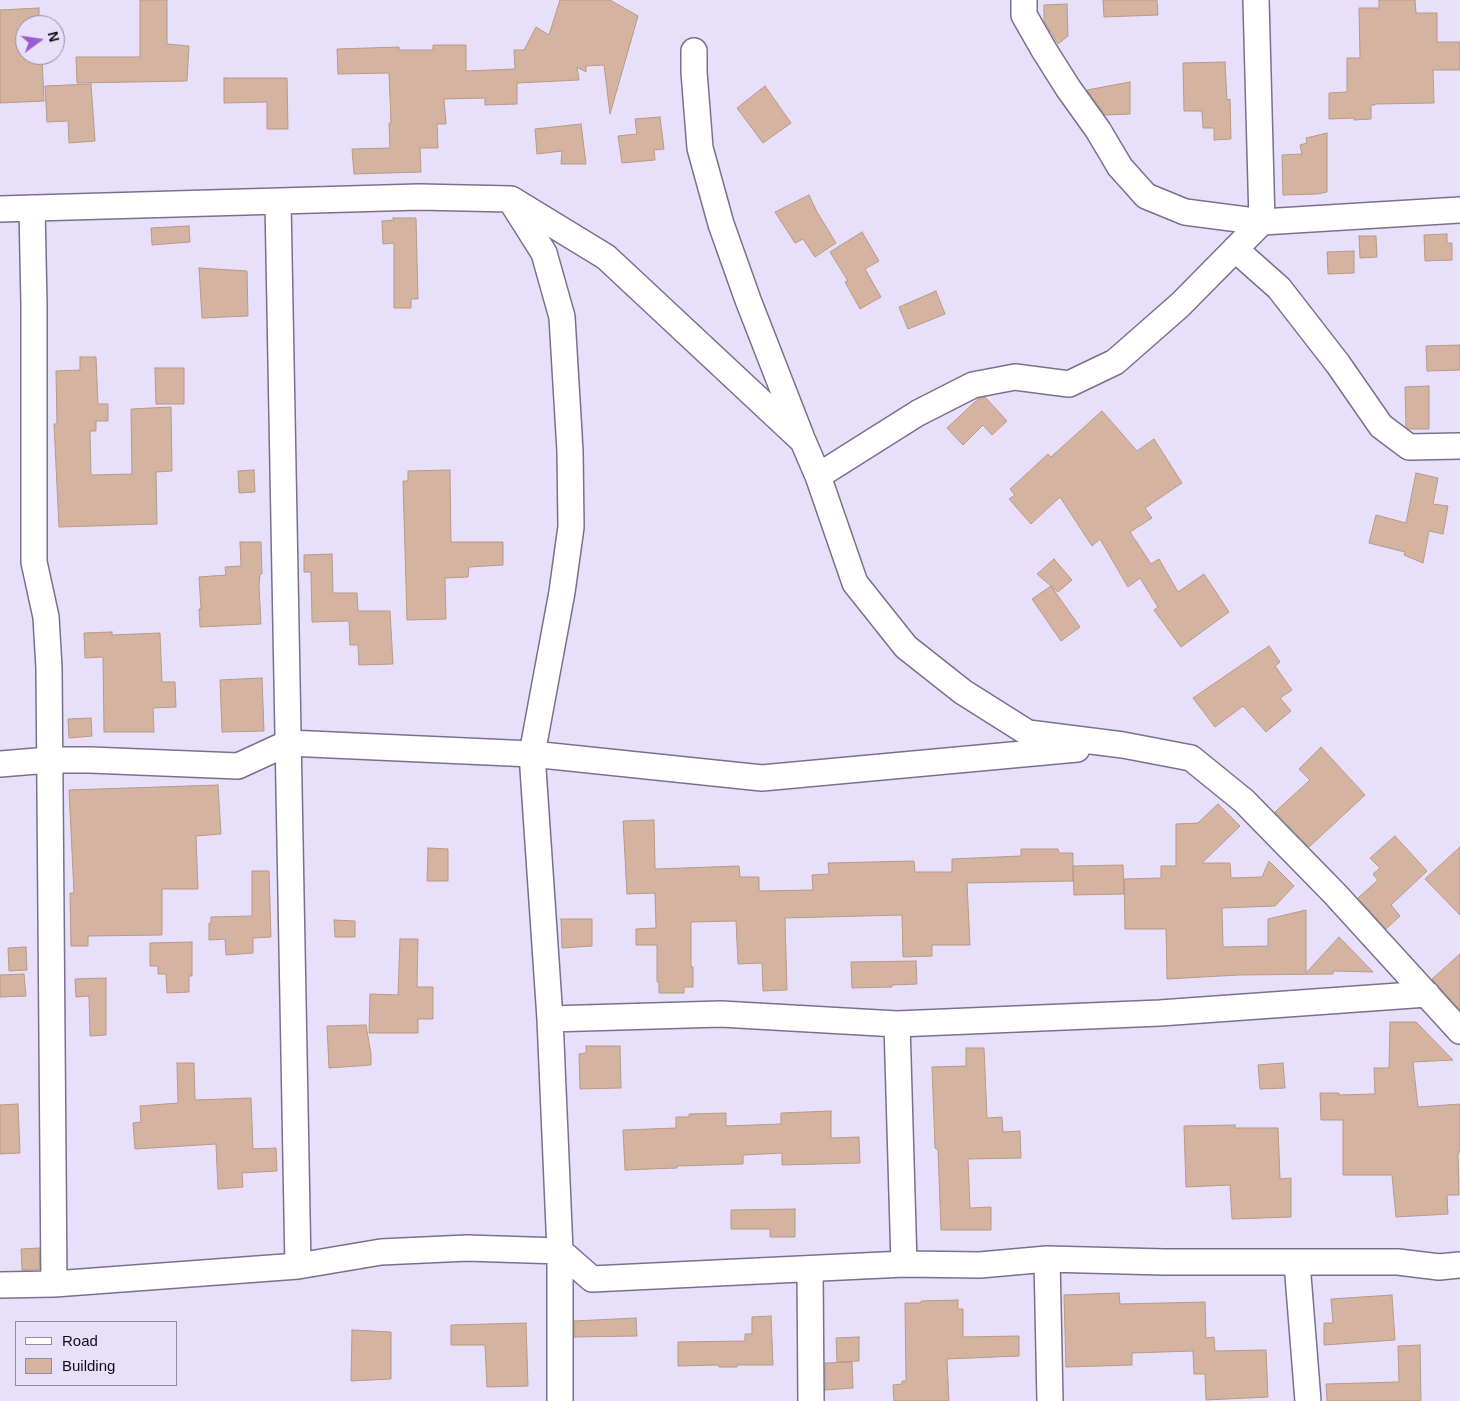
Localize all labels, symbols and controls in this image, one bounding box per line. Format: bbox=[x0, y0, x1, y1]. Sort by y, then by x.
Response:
north arrow bbox=[15, 15, 65, 65]
text: N bbox=[45, 30, 63, 43]
legend bbox=[15, 1321, 178, 1386]
text: Road bbox=[62, 1332, 98, 1349]
text: Building bbox=[62, 1357, 115, 1374]

